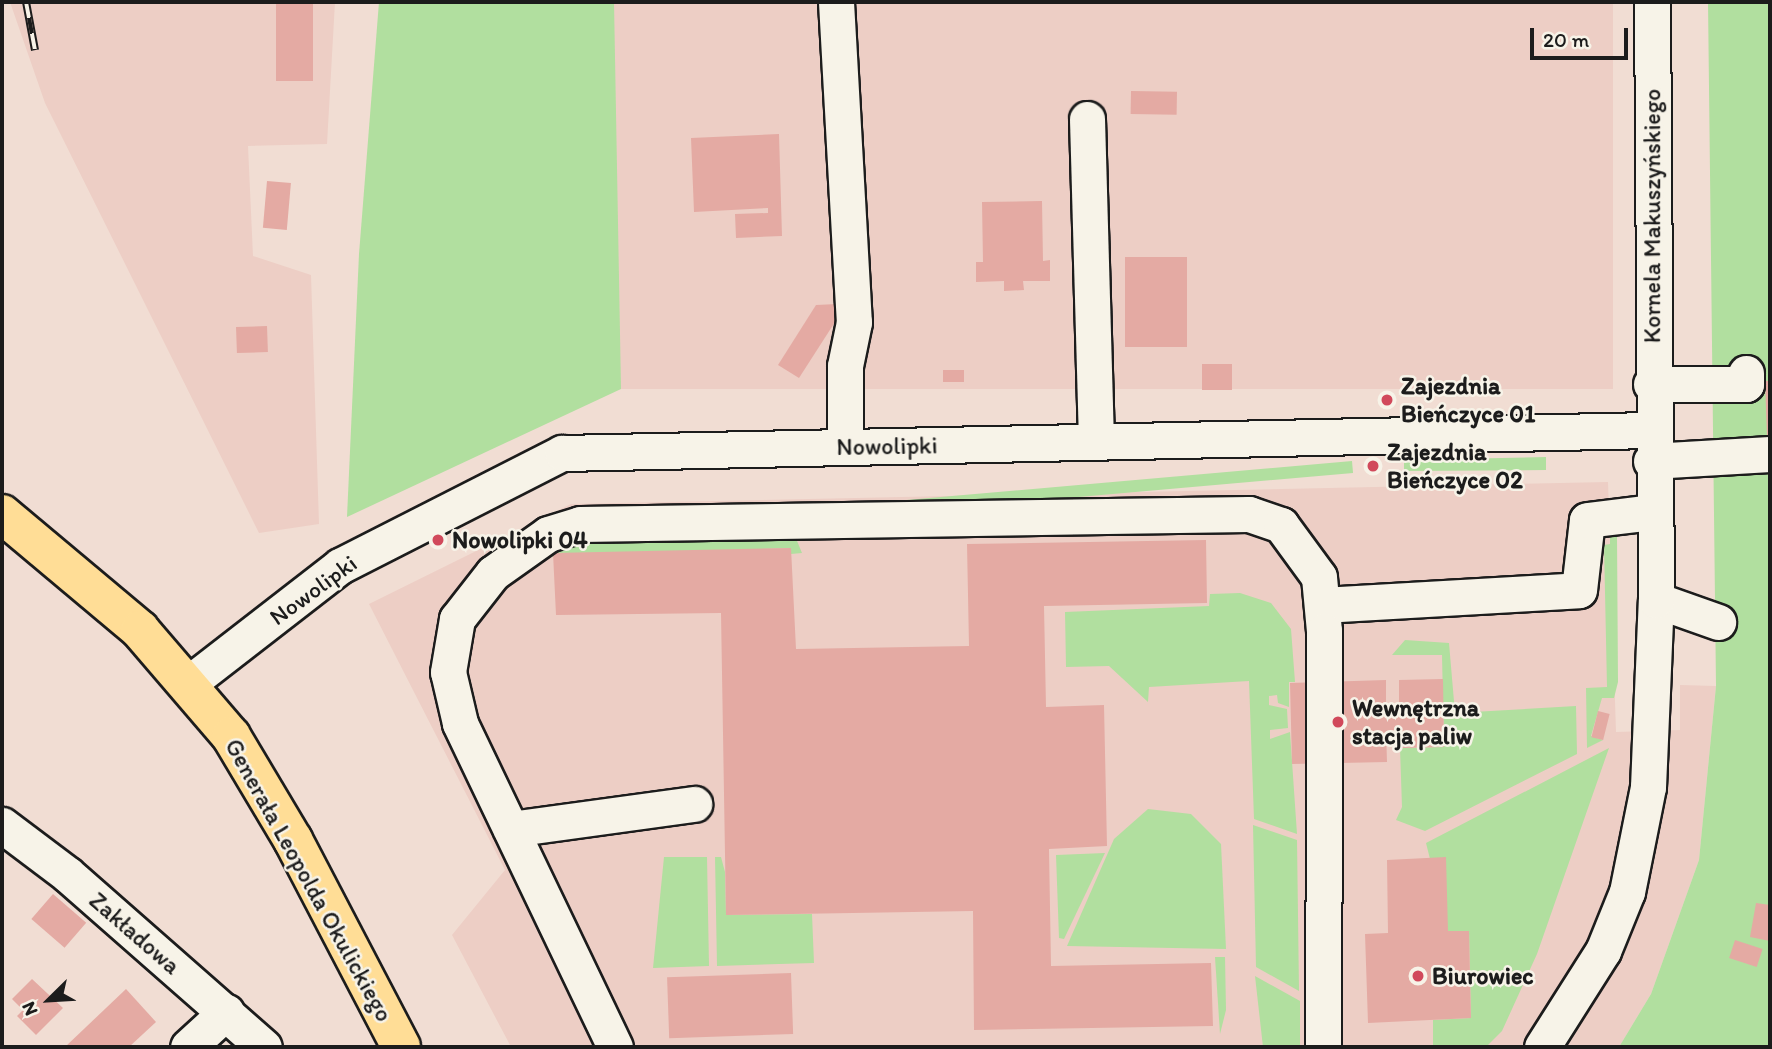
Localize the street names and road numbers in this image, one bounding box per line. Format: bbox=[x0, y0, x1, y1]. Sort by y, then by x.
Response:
street label: Kornela Makuszyńskiego bbox=[1638, 89, 1666, 343]
street label: Nowolipki bbox=[836, 431, 938, 461]
street label: Nowolipki bbox=[264, 549, 362, 631]
street label: Generała Leopolda Okulickiego bbox=[219, 733, 399, 1027]
street label: Zakładowa bbox=[84, 886, 186, 980]

